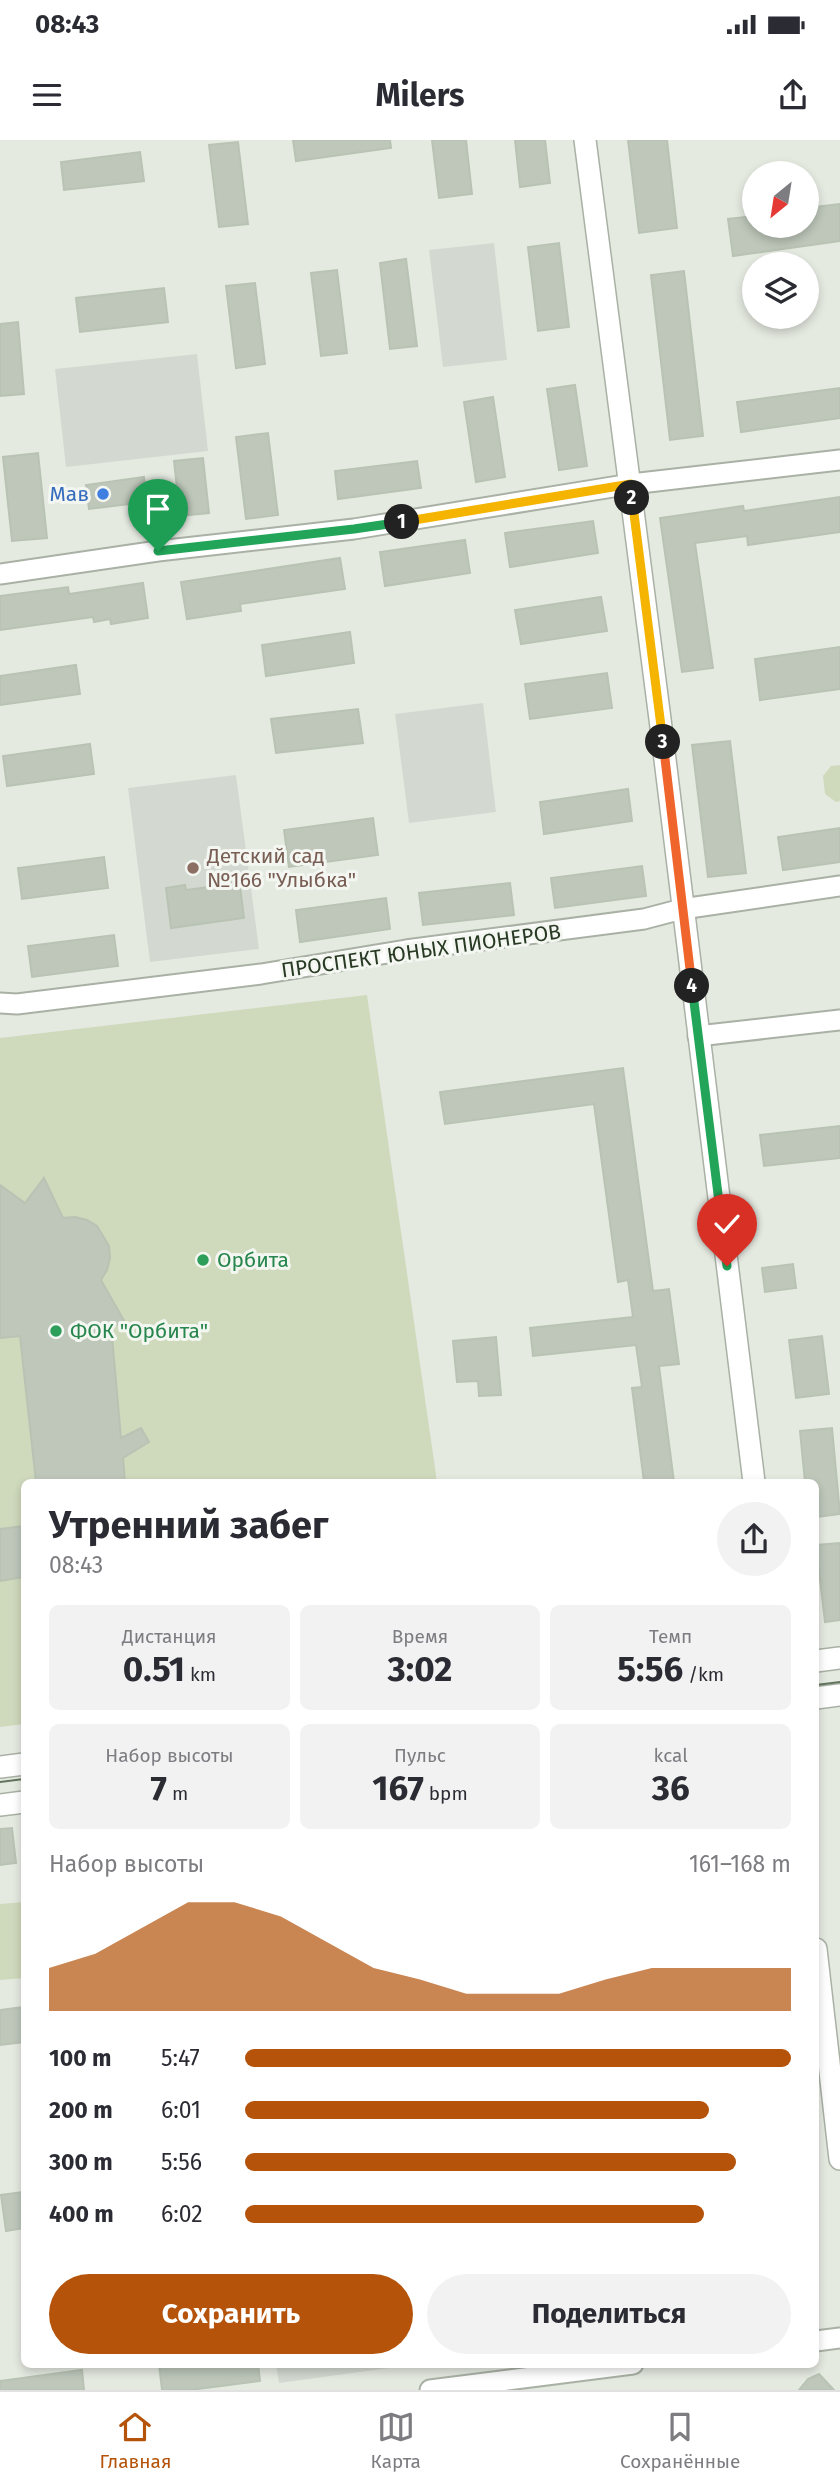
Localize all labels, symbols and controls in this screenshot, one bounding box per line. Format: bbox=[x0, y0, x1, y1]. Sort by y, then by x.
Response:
text: 08:43 bbox=[35, 9, 99, 40]
icon: menu bbox=[28, 76, 66, 114]
text: Milers bbox=[375, 76, 465, 114]
icon: share bbox=[774, 76, 812, 114]
north arrow bbox=[742, 161, 819, 238]
map controls bbox=[742, 161, 819, 329]
button: layers bbox=[742, 252, 819, 329]
pin bbox=[128, 479, 188, 551]
pin: 2 bbox=[614, 480, 650, 516]
place label: Мав bbox=[49, 481, 89, 507]
marker: Мав bbox=[95, 486, 111, 502]
text: 2 bbox=[627, 486, 636, 509]
icon: arrive bbox=[139, 490, 177, 528]
pin: 1 bbox=[384, 504, 420, 540]
text: 1 bbox=[397, 510, 406, 533]
pin: 3 bbox=[646, 724, 680, 760]
text: 3 bbox=[658, 730, 667, 753]
place label: Детский сад №166 "Улыбка" bbox=[206, 843, 356, 893]
marker: Детский сад №166 "Улыбка" bbox=[185, 860, 201, 876]
street label: ПРОСПЕКТ ЮНЫХ ПИОНЕРОВ bbox=[279, 918, 563, 984]
pin: 4 bbox=[674, 968, 710, 1004]
text: 4 bbox=[686, 974, 697, 997]
pin bbox=[697, 1194, 757, 1266]
icon: check bbox=[708, 1205, 746, 1243]
place label: Орбита bbox=[217, 1247, 289, 1273]
marker: Орбита bbox=[195, 1252, 211, 1268]
place label: ФОК "Орбита" bbox=[70, 1318, 208, 1344]
marker: ФОК "Орбита" bbox=[48, 1323, 64, 1339]
text: Утренний забег bbox=[49, 1502, 328, 1548]
button: share bbox=[717, 1502, 791, 1576]
text: 08:43 bbox=[49, 1551, 103, 1579]
text: Дистанция bbox=[122, 1625, 217, 1648]
text: Время bbox=[392, 1625, 448, 1648]
text: Темп bbox=[649, 1625, 692, 1648]
text: 0.51 bbox=[123, 1648, 185, 1690]
text: 3:02 bbox=[388, 1648, 452, 1690]
text: 5:56 bbox=[617, 1648, 683, 1690]
text: km bbox=[185, 1663, 216, 1686]
text: /km bbox=[683, 1663, 724, 1686]
text: Набор высоты bbox=[105, 1744, 233, 1767]
text: Пульс bbox=[394, 1744, 446, 1767]
text: kcal bbox=[654, 1744, 688, 1767]
text: 7 bbox=[150, 1767, 167, 1809]
text: 167 bbox=[372, 1767, 424, 1809]
text: 36 bbox=[652, 1767, 690, 1809]
text: m bbox=[167, 1782, 188, 1805]
text: bpm bbox=[424, 1782, 468, 1805]
text: Набор высоты bbox=[49, 1850, 204, 1878]
text: 161–168 m bbox=[689, 1850, 791, 1878]
text: 100 m bbox=[49, 2044, 111, 2072]
text: 5:47 bbox=[161, 2044, 200, 2072]
text: 200 m bbox=[49, 2096, 113, 2124]
text: 6:01 bbox=[161, 2096, 201, 2124]
text: 300 m bbox=[49, 2148, 113, 2176]
text: 5:56 bbox=[161, 2148, 202, 2176]
text: 400 m bbox=[49, 2200, 114, 2228]
text: 6:02 bbox=[161, 2200, 203, 2228]
button: Сохранить bbox=[49, 2274, 413, 2354]
button: Поделиться bbox=[427, 2274, 791, 2354]
tab: Главная bbox=[100, 2408, 171, 2473]
tab: Карта bbox=[371, 2408, 421, 2473]
tab: Сохранённые bbox=[620, 2408, 740, 2473]

